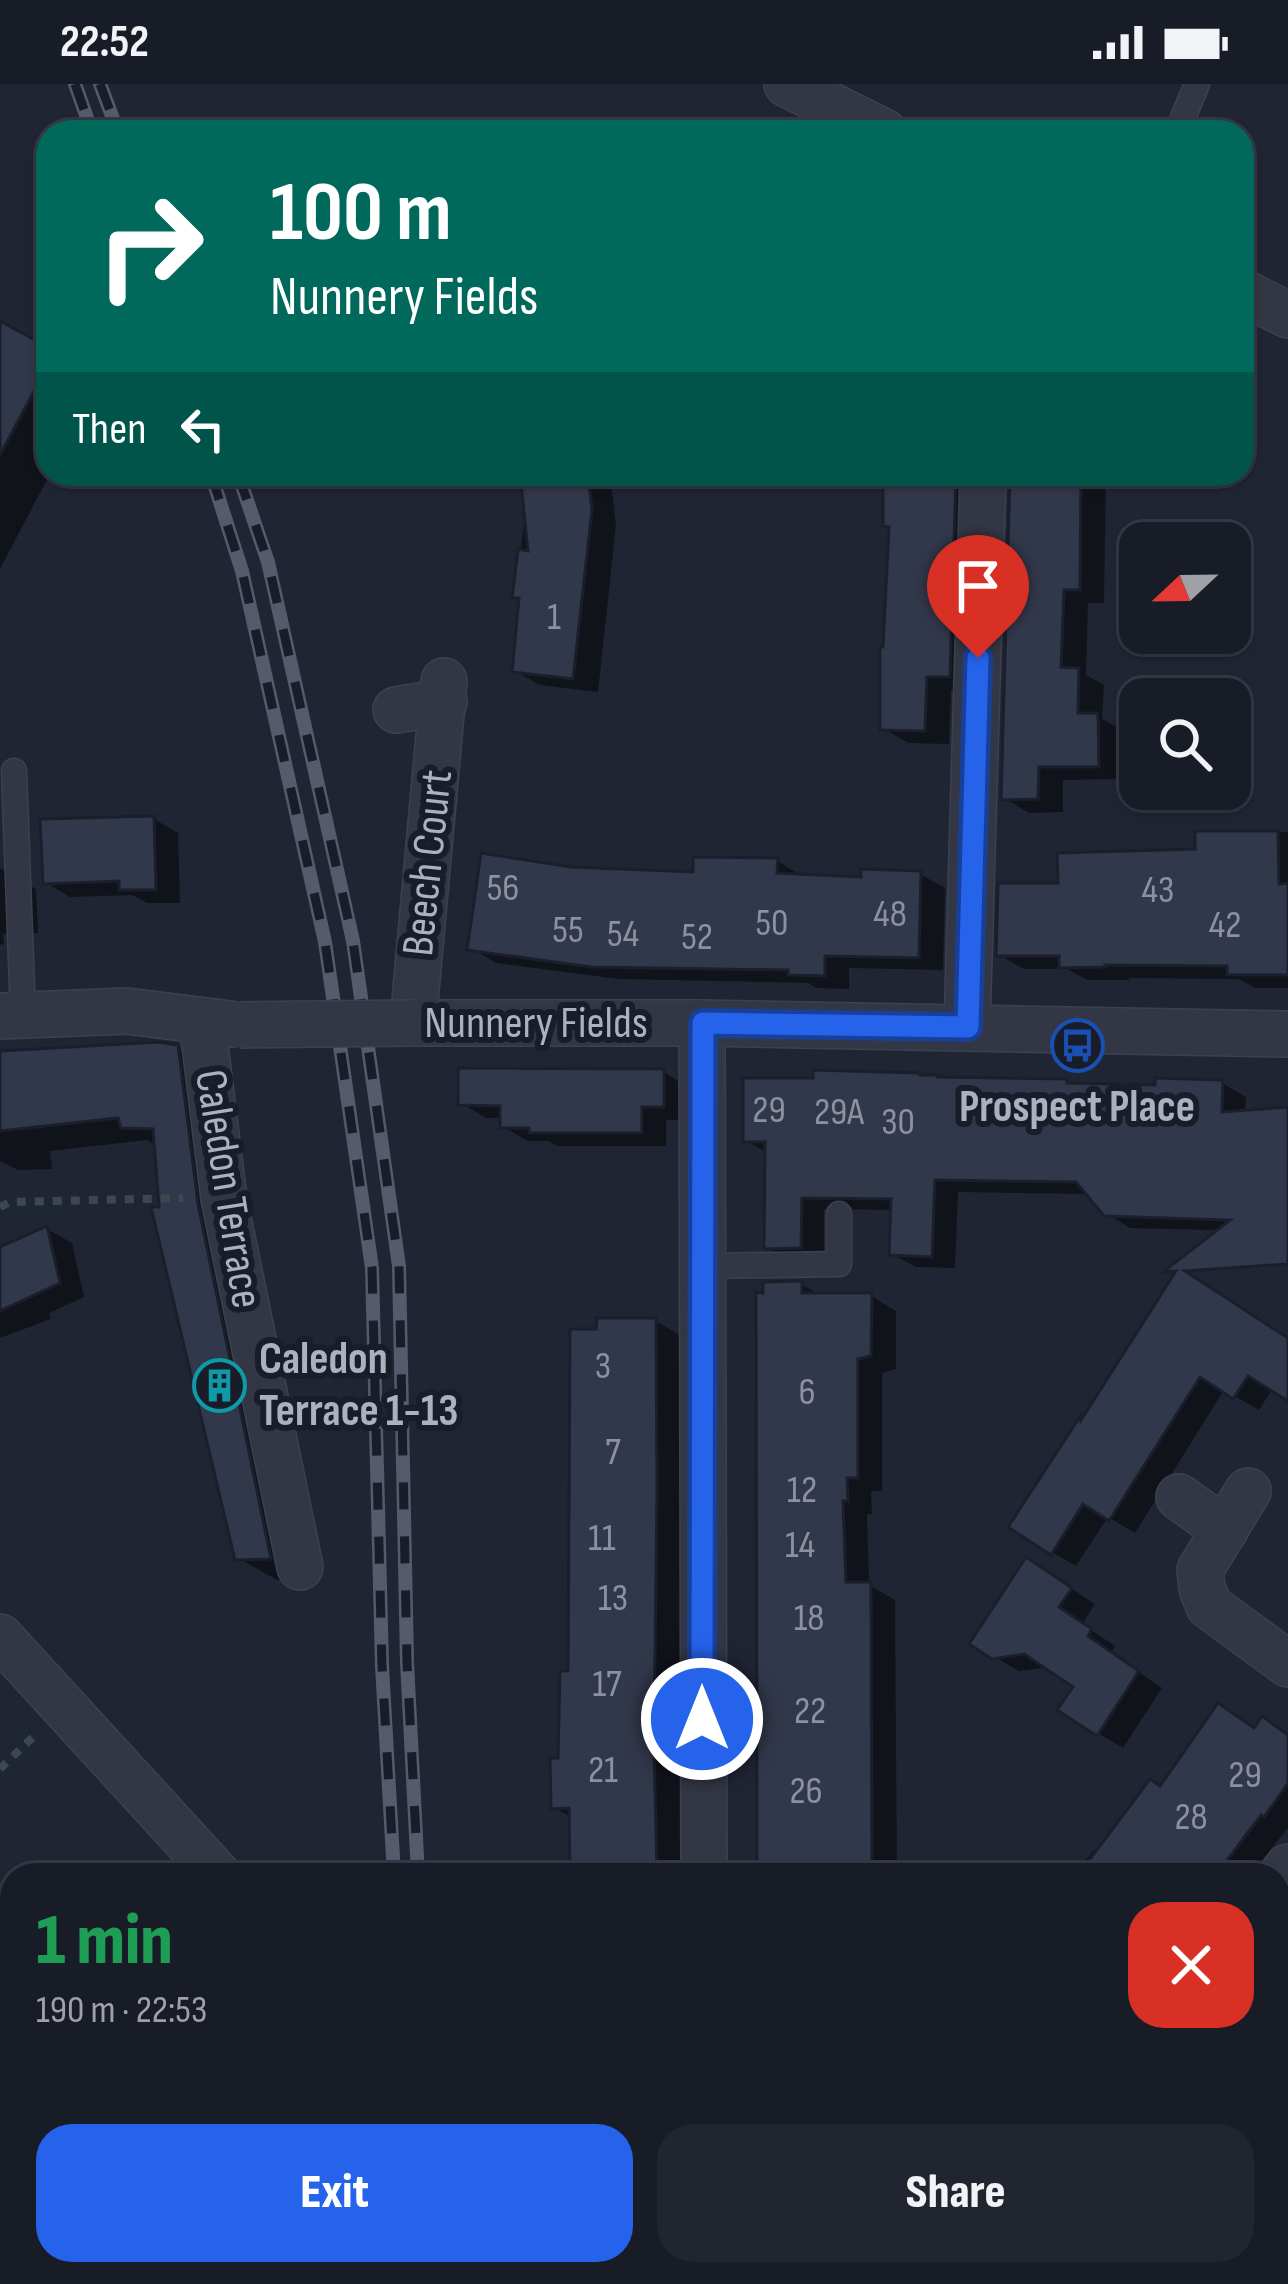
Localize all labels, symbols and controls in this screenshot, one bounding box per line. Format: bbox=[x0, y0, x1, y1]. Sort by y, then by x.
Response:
text: 22:52 bbox=[60, 15, 149, 70]
text: 100 m bbox=[270, 163, 452, 264]
icon: right bbox=[72, 168, 228, 324]
text: Nunnery Fields bbox=[270, 265, 538, 330]
icon: left bbox=[170, 396, 236, 462]
text: Then bbox=[72, 402, 146, 457]
north arrow bbox=[1119, 522, 1251, 654]
map controls bbox=[1119, 522, 1251, 810]
pin bbox=[927, 535, 1029, 658]
icon: arrive bbox=[945, 553, 1011, 619]
house number: 1 bbox=[547, 594, 561, 641]
button: search bbox=[1119, 678, 1251, 810]
street label: Beech Court bbox=[391, 767, 465, 959]
house number: 56 bbox=[487, 865, 519, 912]
house number: 43 bbox=[1142, 867, 1174, 914]
house number: 48 bbox=[873, 891, 907, 938]
house number: 50 bbox=[755, 900, 789, 947]
house number: 42 bbox=[1209, 902, 1241, 949]
house number: 55 bbox=[552, 907, 584, 954]
house number: 54 bbox=[607, 911, 639, 958]
house number: 52 bbox=[681, 914, 713, 961]
street label: Nunnery Fields bbox=[424, 996, 648, 1051]
bus stop icon: Prospect Place bbox=[1049, 1018, 1105, 1074]
street label: Caledon Terrace bbox=[182, 1066, 274, 1312]
place label: Prospect Place bbox=[959, 1080, 1195, 1135]
house number: 29 bbox=[752, 1087, 786, 1134]
house number: 29A bbox=[814, 1089, 864, 1136]
house number: 30 bbox=[881, 1099, 915, 1146]
place label: Caledon Terrace 1-13 bbox=[259, 1332, 458, 1439]
house number: 3 bbox=[595, 1343, 611, 1390]
building icon: Caledon Terrace 1-13 bbox=[192, 1357, 248, 1413]
house number: 6 bbox=[798, 1369, 816, 1416]
house number: 7 bbox=[605, 1429, 621, 1476]
house number: 12 bbox=[787, 1467, 817, 1514]
house number: 11 bbox=[588, 1515, 616, 1562]
house number: 14 bbox=[785, 1522, 815, 1569]
house number: 13 bbox=[598, 1575, 628, 1622]
house number: 18 bbox=[794, 1595, 824, 1642]
position arrow bbox=[639, 1656, 765, 1782]
house number: 17 bbox=[592, 1661, 622, 1708]
house number: 22 bbox=[794, 1688, 826, 1735]
house number: 21 bbox=[588, 1747, 618, 1794]
house number: 29 bbox=[1228, 1752, 1262, 1799]
house number: 26 bbox=[789, 1768, 823, 1815]
house number: 28 bbox=[1174, 1794, 1208, 1841]
text: 1 min bbox=[36, 1898, 173, 1985]
button: close bbox=[1128, 1902, 1254, 2028]
text: 190 m · 22:53 bbox=[36, 1987, 207, 2034]
button: Exit bbox=[36, 2124, 633, 2262]
button: Share bbox=[657, 2124, 1254, 2262]

